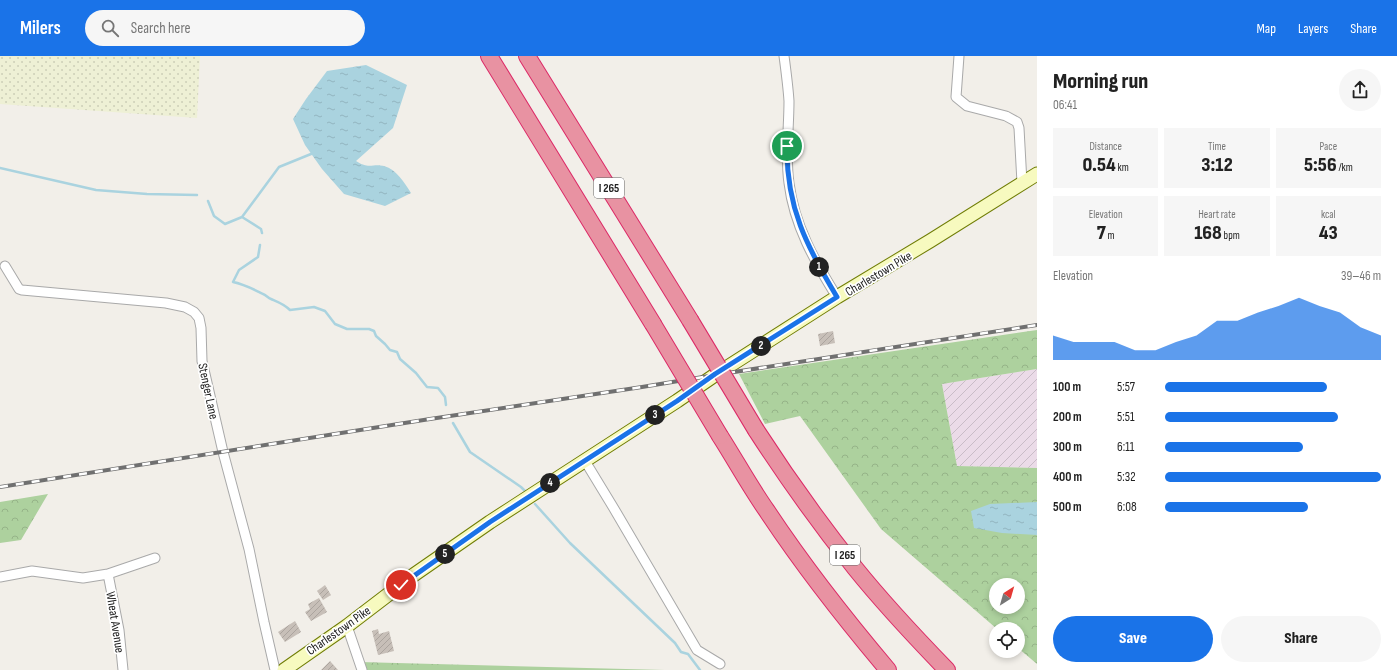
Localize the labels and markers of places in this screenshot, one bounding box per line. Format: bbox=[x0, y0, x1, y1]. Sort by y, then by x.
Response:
pin bbox=[770, 129, 804, 163]
pin: 1 bbox=[809, 257, 829, 277]
pin: 2 bbox=[751, 336, 771, 356]
pin: 3 bbox=[645, 405, 665, 425]
pin: 4 bbox=[540, 473, 560, 493]
pin: 5 bbox=[435, 544, 455, 564]
pin bbox=[384, 568, 418, 602]

